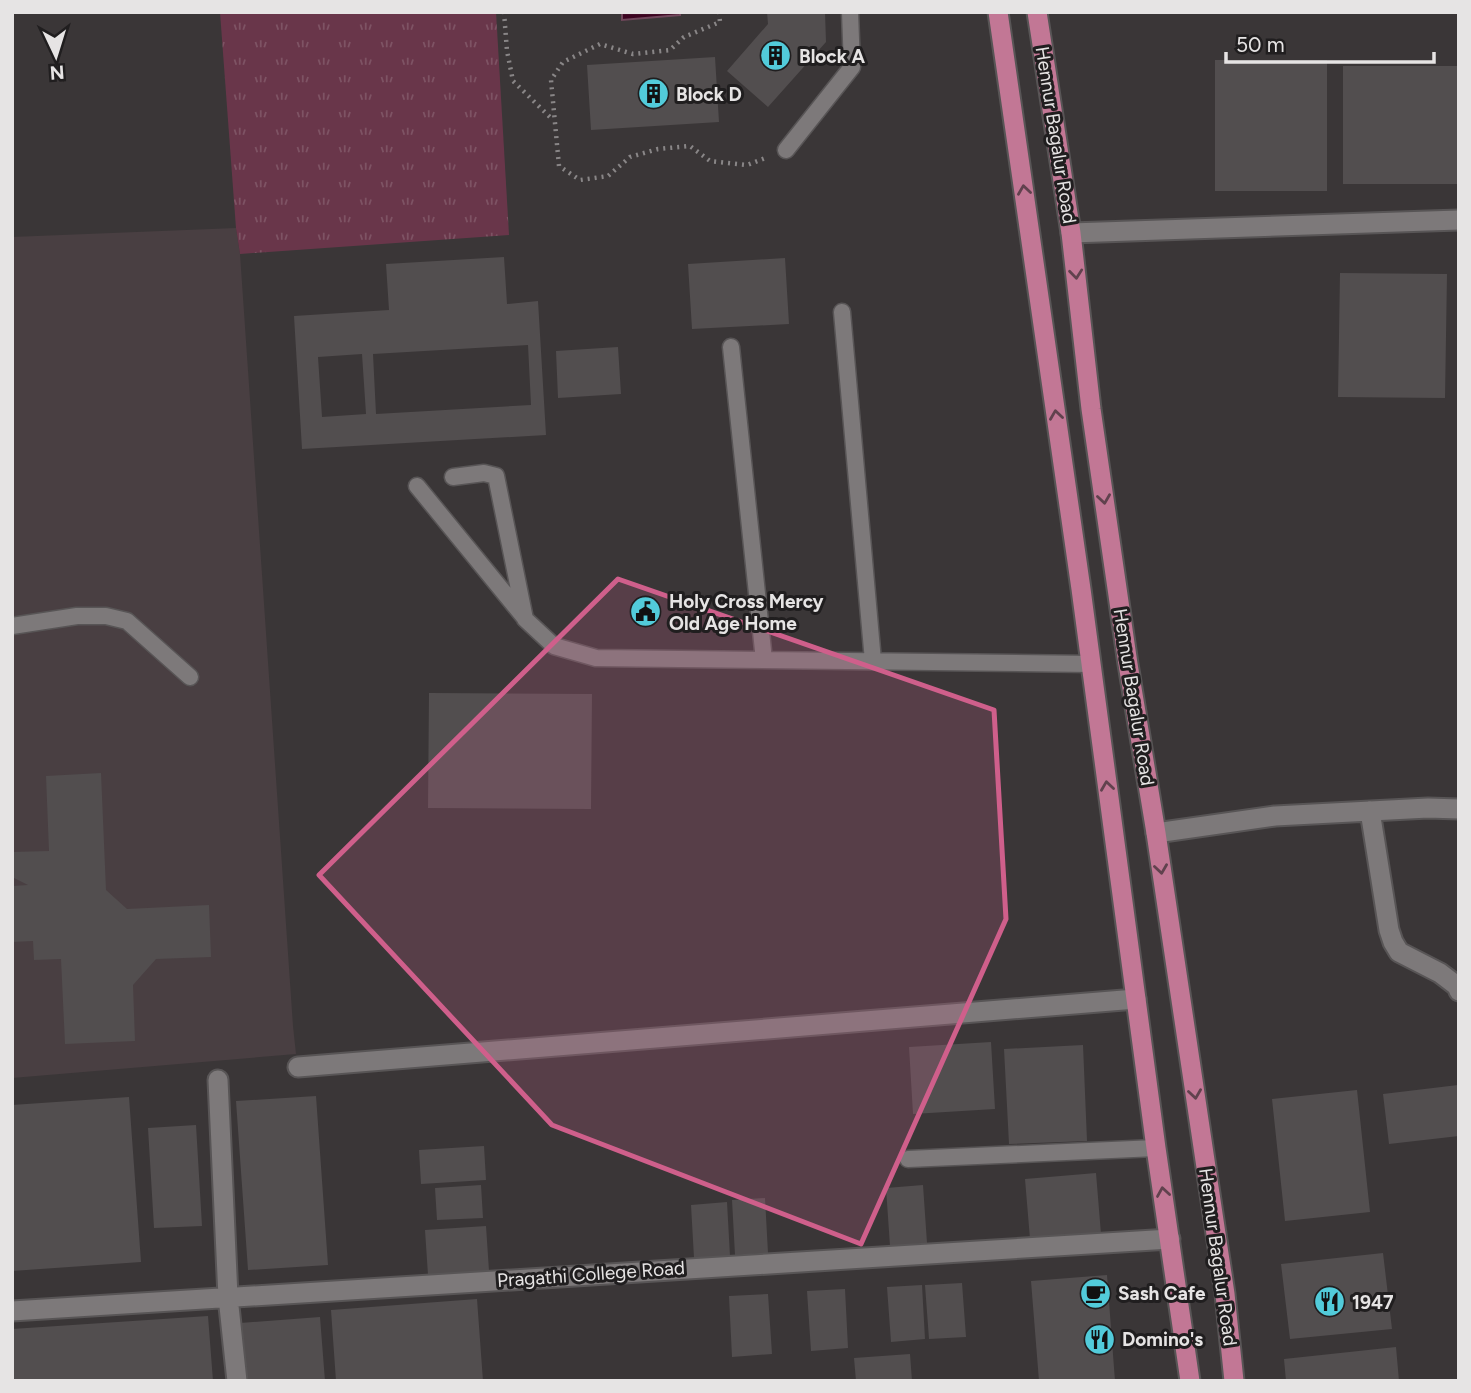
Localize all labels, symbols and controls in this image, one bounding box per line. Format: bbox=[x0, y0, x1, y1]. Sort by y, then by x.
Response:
north arrow bbox=[21, 21, 91, 91]
scale bar bbox=[1226, 21, 1434, 65]
text: 50 m bbox=[1236, 32, 1285, 57]
building icon: Block A bbox=[759, 39, 793, 73]
place label: Block A bbox=[799, 45, 865, 68]
street label: Hennur Bagalur Road bbox=[1031, 45, 1081, 225]
text: N bbox=[49, 60, 65, 84]
building icon: Block D bbox=[636, 77, 670, 111]
place label: Block D bbox=[676, 83, 742, 106]
one-way arrow bbox=[1017, 184, 1032, 195]
one-way arrow bbox=[1068, 268, 1083, 279]
one-way arrow bbox=[1049, 409, 1064, 421]
one-way arrow bbox=[1096, 493, 1111, 505]
place label: Holy Cross Mercy Old Age Home bbox=[669, 590, 824, 635]
public building icon: Holy Cross Mercy Old Age Home bbox=[629, 595, 663, 629]
street label: Hennur Bagalur Road bbox=[1109, 607, 1159, 787]
one-way arrow bbox=[1100, 780, 1115, 792]
one-way arrow bbox=[1154, 863, 1169, 875]
one-way arrow bbox=[1187, 1088, 1202, 1100]
street label: Hennur Bagalur Road bbox=[1194, 1167, 1242, 1347]
one-way arrow bbox=[1156, 1186, 1171, 1198]
street label: Pragathi College Road bbox=[496, 1256, 686, 1292]
cafe icon: Sash Cafe bbox=[1078, 1276, 1112, 1310]
place label: Sash Cafe bbox=[1118, 1282, 1206, 1305]
restaurant icon: 1947 bbox=[1312, 1285, 1346, 1319]
place label: 1947 bbox=[1352, 1291, 1394, 1314]
restaurant icon: Domino's bbox=[1082, 1322, 1116, 1356]
place label: Domino's bbox=[1122, 1328, 1203, 1351]

